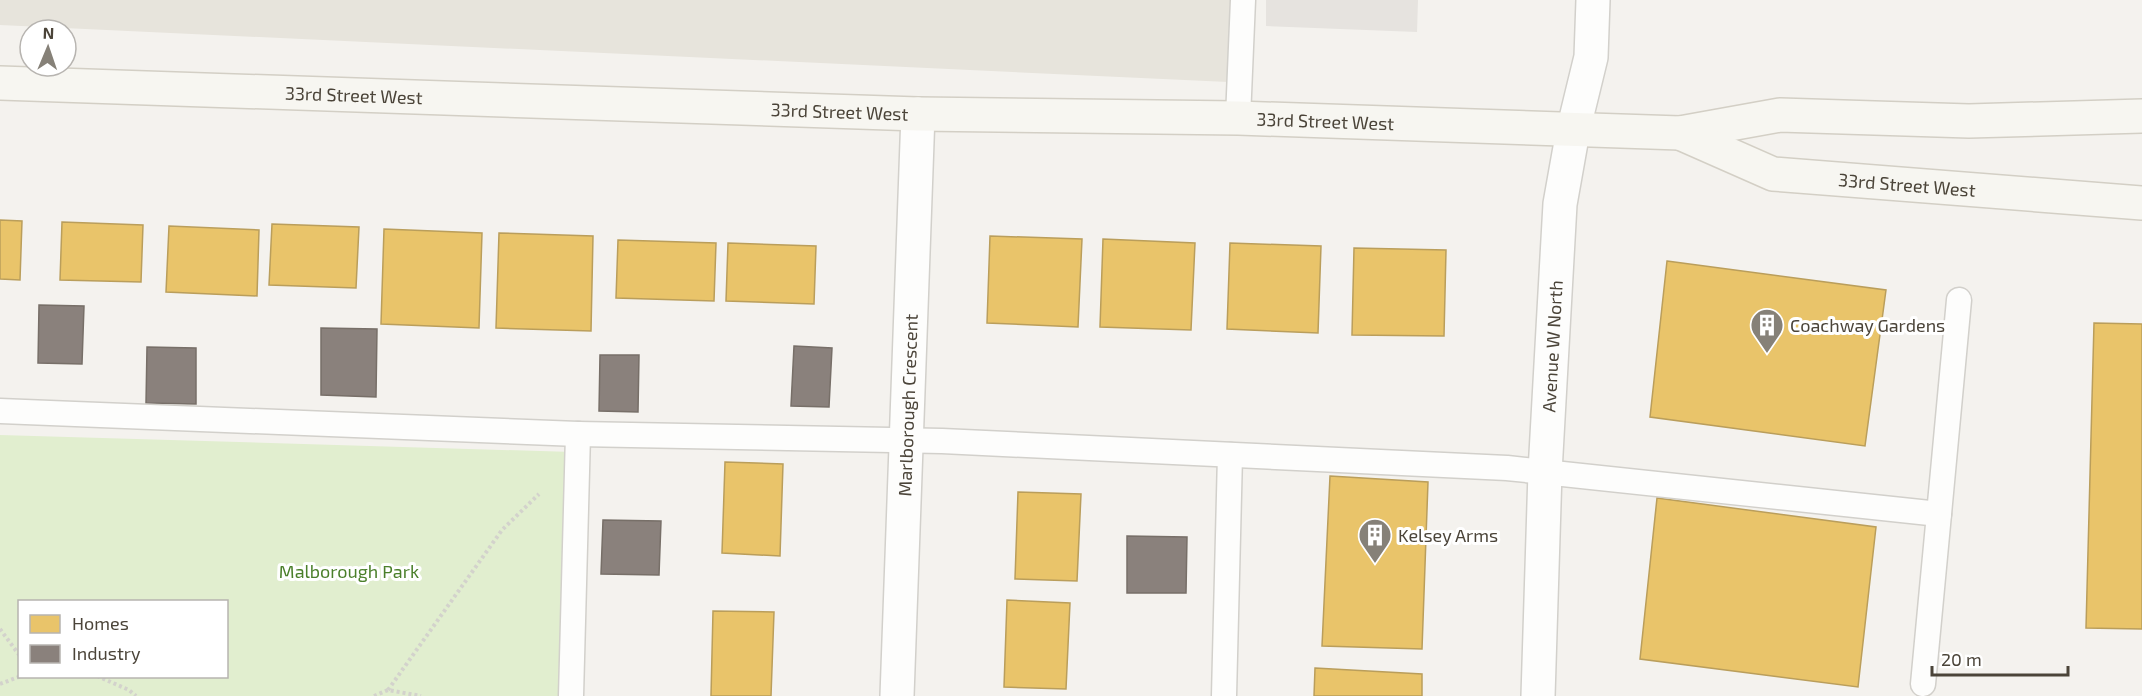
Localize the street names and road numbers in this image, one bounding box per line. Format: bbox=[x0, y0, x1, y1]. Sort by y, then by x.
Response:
street label: 33rd Street West bbox=[285, 82, 423, 108]
street label: 33rd Street West bbox=[770, 98, 909, 125]
street label: 33rd Street West bbox=[1256, 108, 1395, 134]
street label: 33rd Street West bbox=[1837, 168, 1977, 201]
street label: Avenue W North bbox=[1537, 280, 1567, 413]
street label: Marlborough Crescent bbox=[893, 313, 922, 497]

